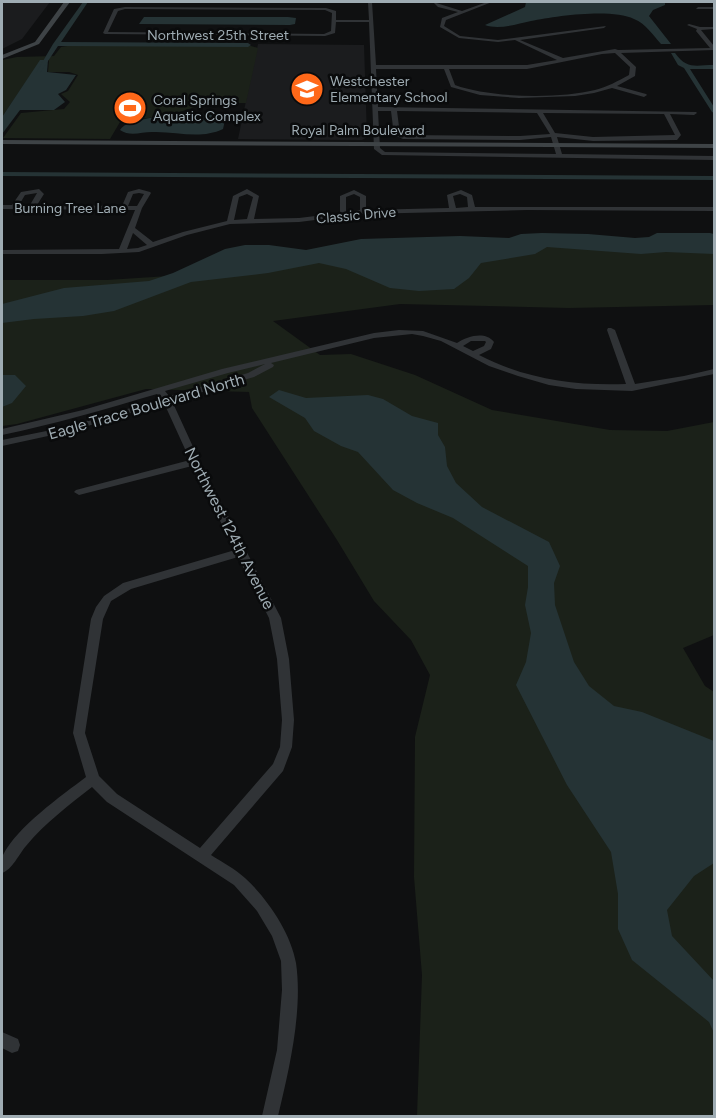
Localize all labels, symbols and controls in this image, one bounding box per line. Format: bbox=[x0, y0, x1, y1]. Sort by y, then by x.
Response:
street label: Northwest 25th Street bbox=[147, 27, 289, 44]
school or university icon: Westchester Elementary School bbox=[289, 71, 325, 107]
place label: Westchester Elementary School bbox=[330, 73, 448, 106]
sports icon: Coral Springs Aquatic Complex bbox=[112, 90, 148, 126]
place label: Coral Springs Aquatic Complex bbox=[153, 92, 261, 125]
street label: Royal Palm Boulevard bbox=[291, 122, 425, 139]
street label: Burning Tree Lane bbox=[14, 200, 126, 217]
street label: Classic Drive bbox=[315, 204, 397, 227]
street label: Eagle Trace Boulevard North bbox=[46, 369, 247, 444]
street label: Northwest 124th Avenue bbox=[180, 444, 279, 613]

